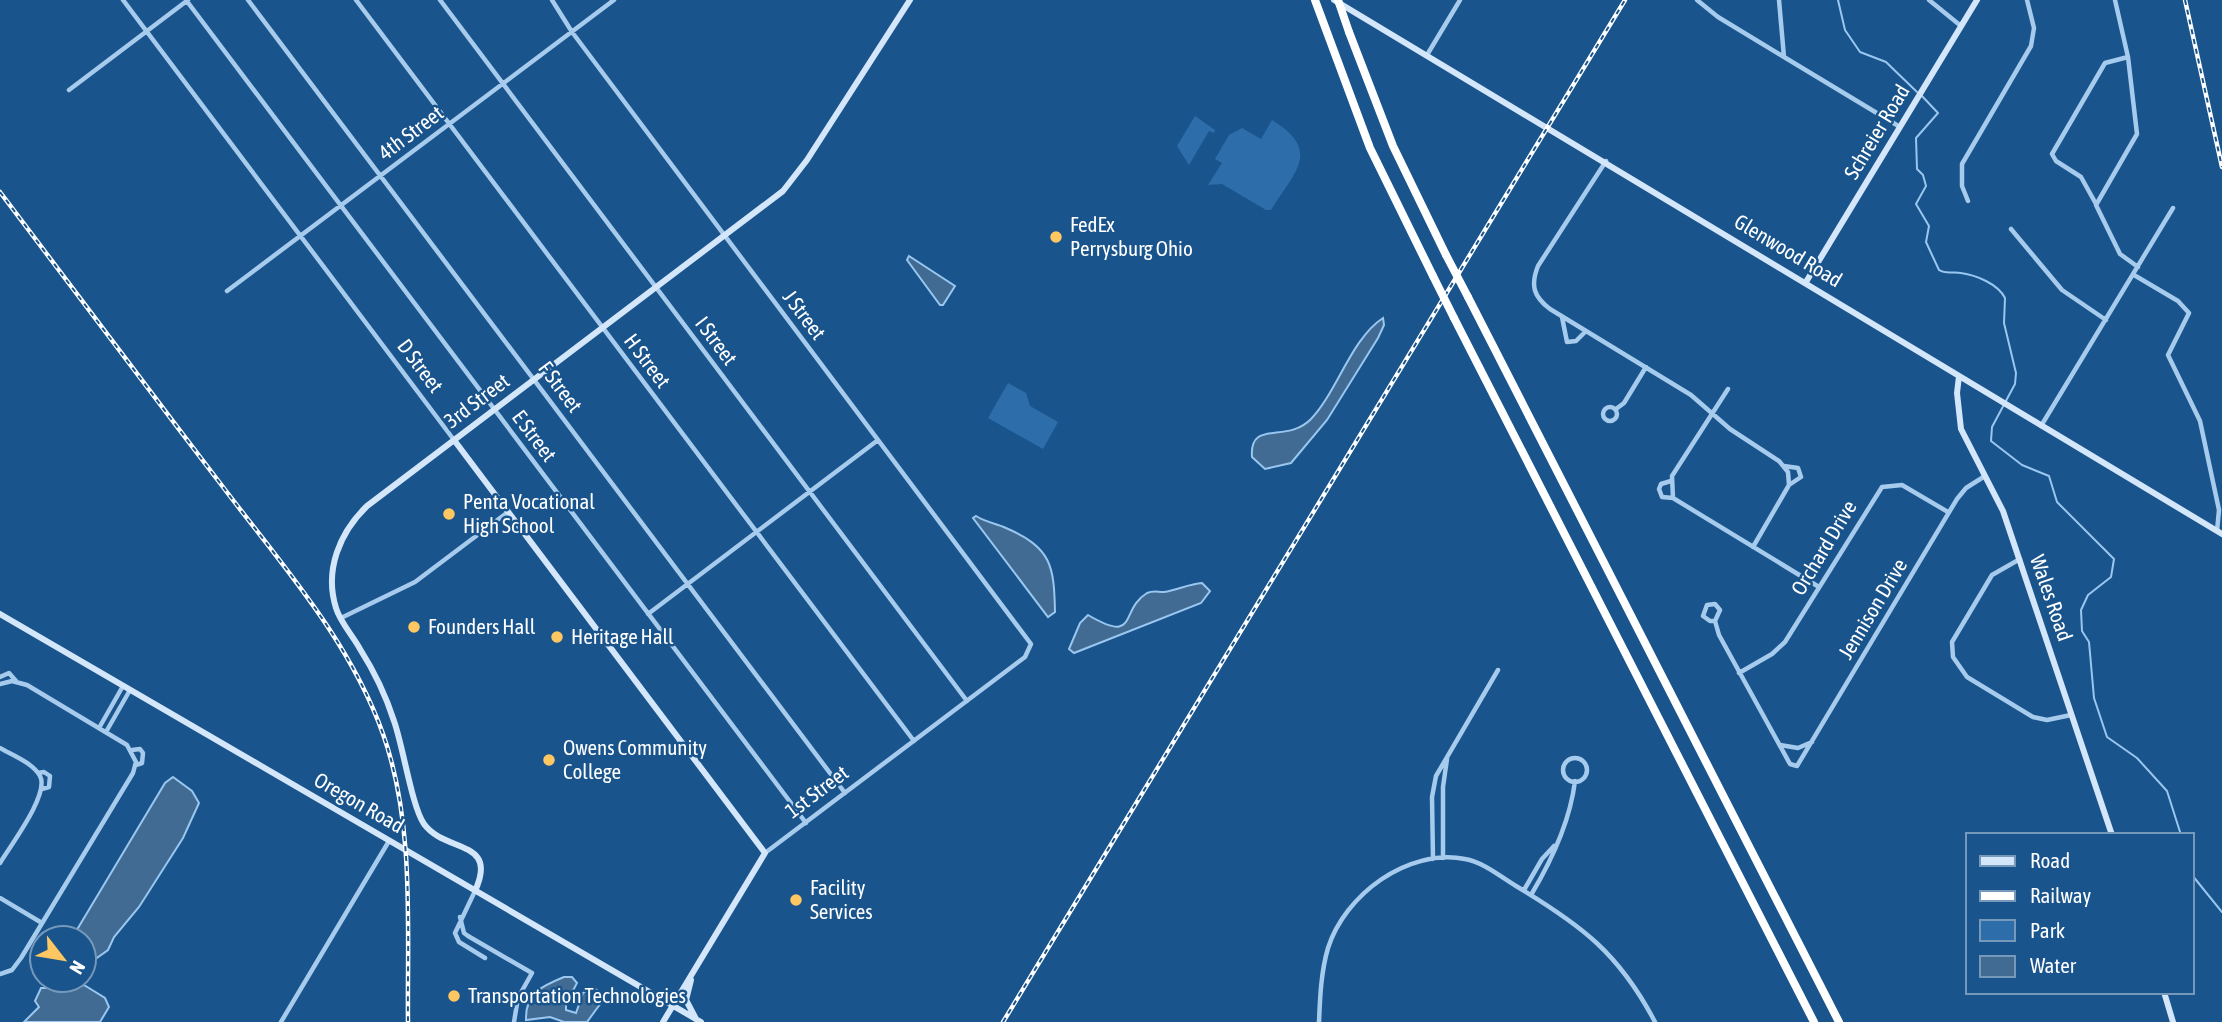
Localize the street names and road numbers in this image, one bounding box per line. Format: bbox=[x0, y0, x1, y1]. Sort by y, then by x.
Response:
street label: Schreier Road bbox=[1839, 80, 1914, 183]
street label: 4th Street bbox=[373, 100, 448, 164]
street label: Glenwood Road bbox=[1730, 209, 1847, 292]
street label: J Street bbox=[778, 285, 831, 344]
street label: I Street bbox=[691, 311, 743, 369]
street label: H Street bbox=[620, 329, 676, 392]
street label: D Street bbox=[393, 334, 449, 397]
street label: F Street bbox=[534, 356, 588, 417]
street label: 3rd Street bbox=[439, 368, 514, 432]
street label: E Street bbox=[508, 405, 562, 466]
street label: Orchard Drive bbox=[1786, 496, 1861, 599]
street label: Wales Road bbox=[2026, 551, 2078, 644]
street label: Jennison Drive bbox=[1833, 554, 1911, 663]
street label: 1st Street bbox=[780, 760, 852, 823]
street label: Oregon Road bbox=[310, 767, 409, 837]

